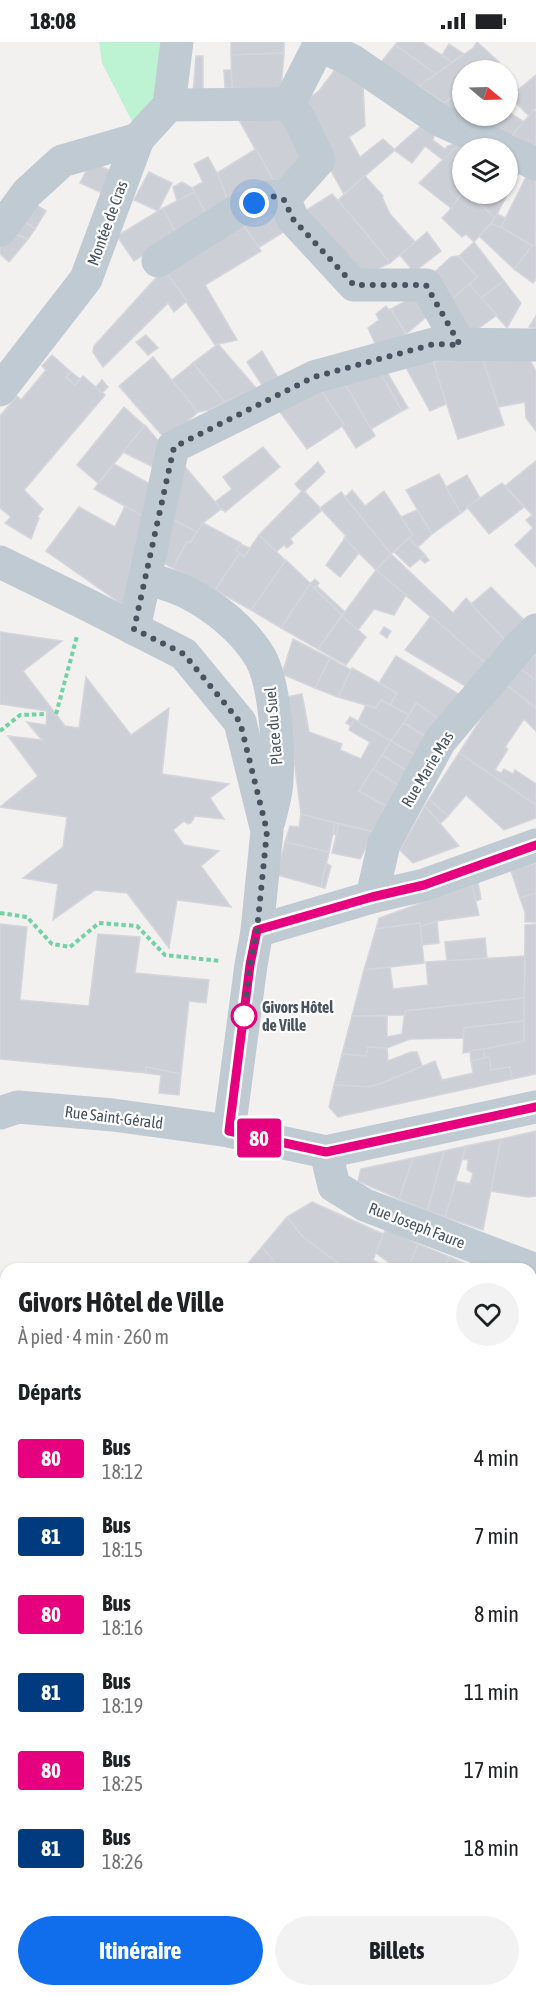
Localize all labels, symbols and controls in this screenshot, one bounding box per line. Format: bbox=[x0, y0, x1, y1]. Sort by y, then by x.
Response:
text: 18:08 bbox=[30, 8, 76, 34]
north arrow bbox=[452, 60, 518, 126]
map controls bbox=[452, 60, 518, 204]
button: layers bbox=[452, 138, 518, 204]
street label: Montée de Cras bbox=[83, 178, 131, 268]
your location bbox=[239, 188, 269, 218]
street label: Place du Suel bbox=[261, 685, 285, 766]
street label: Rue Marie Mas bbox=[397, 728, 457, 810]
place label: Givors Hôtel de Ville bbox=[262, 998, 334, 1034]
marker: Givors Hôtel de Ville bbox=[231, 1003, 257, 1029]
street label: Rue Saint-Gérald bbox=[64, 1102, 164, 1132]
line badge: 80 bbox=[232, 1118, 286, 1158]
text: 80 bbox=[249, 1126, 269, 1150]
street label: Rue Joseph Faure bbox=[366, 1198, 468, 1253]
button: heart bbox=[456, 1283, 519, 1346]
text: Givors Hôtel de Ville bbox=[18, 1286, 224, 1318]
text: À pied · 4 min · 260 m bbox=[18, 1325, 169, 1348]
text: Départs bbox=[18, 1379, 81, 1405]
text: Bus bbox=[102, 1434, 131, 1460]
text: 4 min bbox=[474, 1445, 519, 1471]
text: 80 bbox=[41, 1446, 61, 1470]
text: 18:12 bbox=[102, 1460, 143, 1483]
text: Bus bbox=[102, 1512, 131, 1538]
text: 7 min bbox=[474, 1523, 519, 1549]
text: 81 bbox=[41, 1524, 61, 1548]
text: 18:15 bbox=[102, 1538, 143, 1561]
text: Bus bbox=[102, 1590, 131, 1616]
text: 8 min bbox=[474, 1601, 519, 1627]
text: 80 bbox=[41, 1602, 61, 1626]
text: 18:16 bbox=[102, 1616, 143, 1639]
text: Bus bbox=[102, 1668, 131, 1694]
text: 11 min bbox=[464, 1679, 519, 1705]
text: 81 bbox=[41, 1680, 61, 1704]
text: 18:19 bbox=[102, 1694, 143, 1717]
text: Bus bbox=[102, 1746, 131, 1772]
text: 17 min bbox=[464, 1757, 519, 1783]
text: 80 bbox=[41, 1758, 61, 1782]
text: 18:25 bbox=[102, 1772, 143, 1795]
text: Bus bbox=[102, 1824, 131, 1850]
text: 18 min bbox=[464, 1835, 519, 1861]
text: 81 bbox=[41, 1836, 61, 1860]
text: 18:26 bbox=[102, 1850, 143, 1873]
button: Itinéraire bbox=[18, 1916, 263, 1985]
button: Billets bbox=[275, 1916, 519, 1985]

